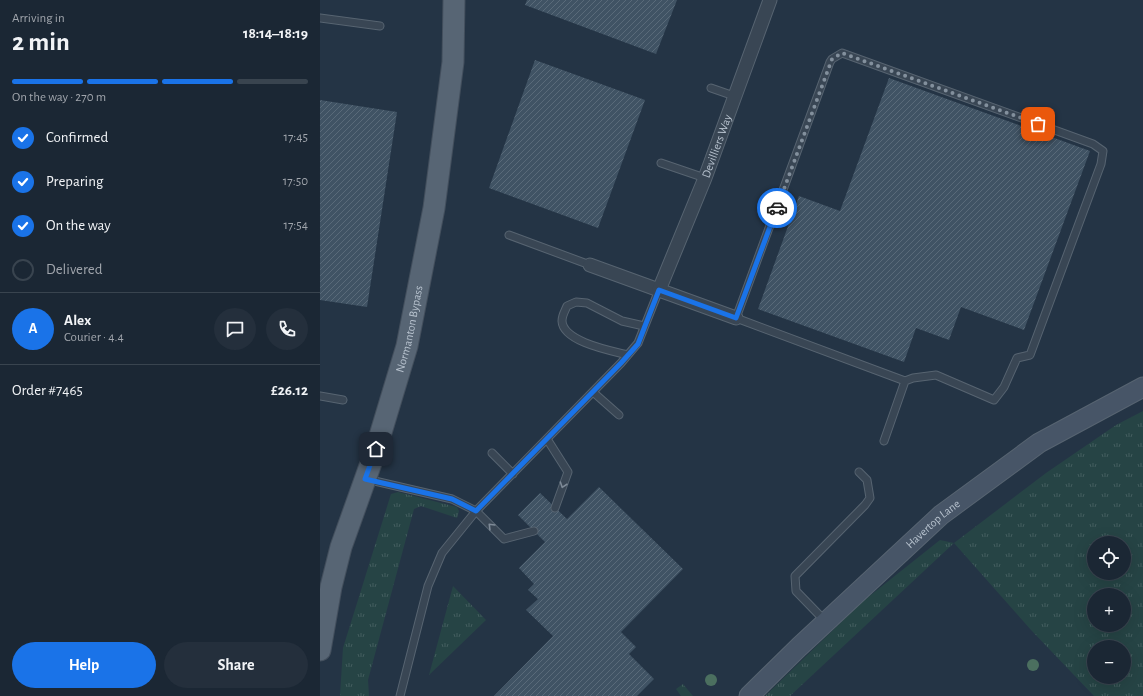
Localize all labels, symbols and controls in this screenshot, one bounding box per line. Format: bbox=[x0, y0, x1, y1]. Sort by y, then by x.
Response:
text: Arriving in bbox=[12, 12, 65, 25]
text: 18:14–18:19 bbox=[243, 26, 308, 41]
text: 2 min bbox=[12, 29, 70, 55]
text: On the way · 270 m bbox=[12, 91, 106, 104]
pin bbox=[1021, 107, 1055, 141]
street label: Devilliers Way bbox=[700, 113, 735, 179]
icon: bag bbox=[1027, 113, 1049, 135]
icon: check bbox=[12, 127, 34, 149]
text: Confirmed bbox=[46, 130, 108, 145]
text: 17:45 bbox=[283, 131, 308, 144]
icon: check bbox=[12, 171, 34, 193]
text: Preparing bbox=[46, 174, 103, 189]
text: 17:50 bbox=[283, 175, 308, 188]
courier bbox=[757, 188, 797, 228]
icon: car bbox=[766, 197, 788, 219]
icon: check bbox=[12, 215, 34, 237]
text: On the way bbox=[46, 218, 111, 233]
text: 17:54 bbox=[283, 219, 308, 232]
text: Delivered bbox=[46, 262, 103, 277]
street label: Normanton Bypass bbox=[393, 284, 425, 374]
button: chat bbox=[214, 308, 256, 350]
button: phone bbox=[266, 308, 308, 350]
text: Alex bbox=[64, 313, 91, 328]
text: A bbox=[28, 321, 38, 336]
text: Courier · 4.4 bbox=[64, 331, 124, 344]
text: Order #7465 bbox=[12, 383, 83, 398]
text: £26.12 bbox=[271, 383, 308, 398]
pin bbox=[359, 432, 393, 466]
icon: home bbox=[365, 438, 387, 460]
one-way arrow bbox=[560, 481, 568, 488]
street label: Havertop Lane bbox=[903, 497, 962, 550]
one-way arrow bbox=[488, 523, 496, 531]
map controls bbox=[1087, 536, 1131, 684]
button: locate bbox=[1087, 536, 1131, 580]
button: + bbox=[1087, 588, 1131, 632]
button: − bbox=[1087, 640, 1131, 684]
button: Help bbox=[12, 642, 156, 688]
button: Share bbox=[164, 642, 308, 688]

